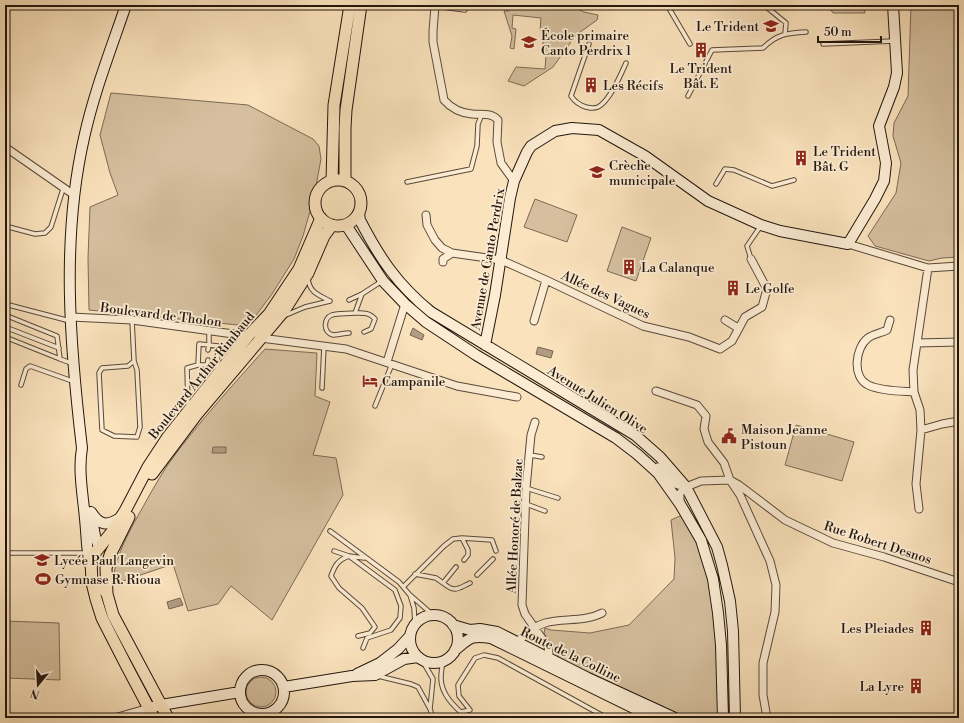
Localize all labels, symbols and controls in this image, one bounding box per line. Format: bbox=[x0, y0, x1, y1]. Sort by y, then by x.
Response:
school or university icon: Le Trident bbox=[762, 17, 780, 35]
scale bar bbox=[818, 18, 881, 44]
place label: Le Trident bbox=[696, 19, 759, 35]
text: 50 m bbox=[824, 25, 852, 40]
place label: École primaire Canto Perdrix 1 bbox=[541, 27, 632, 59]
school or university icon: École primaire Canto Perdrix 1 bbox=[520, 33, 538, 51]
building icon: Le Trident Bât. E bbox=[692, 41, 710, 59]
place label: Le Trident Bât. E bbox=[670, 61, 733, 92]
building icon: Les Récifs bbox=[582, 76, 600, 94]
place label: Les Récifs bbox=[603, 78, 664, 94]
place label: Le Trident Bât. G bbox=[812, 144, 876, 175]
building icon: Le Trident Bât. G bbox=[792, 149, 810, 167]
place label: Crèche municipale bbox=[609, 158, 676, 189]
school or university icon: Crèche municipale bbox=[588, 163, 606, 181]
street label: Avenue de Canto Perdrix bbox=[467, 186, 508, 333]
building icon: La Calanque bbox=[620, 258, 638, 276]
place label: La Calanque bbox=[641, 260, 715, 276]
street label: Allée des Vagues bbox=[558, 267, 653, 323]
building icon: Le Golfe bbox=[724, 279, 742, 297]
place label: Le Golfe bbox=[745, 281, 795, 297]
street label: Boulevard de Tholon bbox=[98, 299, 223, 330]
street label: Boulevard Arthur Rimbaud bbox=[145, 308, 259, 443]
street label: Avenue Julien Olive bbox=[544, 362, 651, 437]
hotel icon: Campanile bbox=[361, 372, 379, 390]
place label: Campanile bbox=[382, 374, 446, 390]
place label: Maison Jeanne Pistoun bbox=[741, 422, 828, 453]
public building icon: Maison Jeanne Pistoun bbox=[720, 427, 738, 445]
street label: Allée Honoré de Balzac bbox=[503, 458, 527, 595]
street label: Rue Robert Desnos bbox=[822, 518, 934, 568]
school or university icon: Lycée Paul Langevin bbox=[33, 551, 51, 569]
place label: Lycée Paul Langevin bbox=[54, 553, 174, 569]
sports icon: Gymnase R. Rioua bbox=[34, 570, 52, 588]
place label: Gymnase R. Rioua bbox=[55, 572, 161, 588]
building icon: Les Pleiades bbox=[917, 619, 935, 637]
place label: Les Pleiades bbox=[841, 621, 914, 637]
street label: Route de la Colline bbox=[518, 624, 624, 686]
north arrow bbox=[18, 665, 58, 705]
building icon: La Lyre bbox=[907, 677, 925, 695]
place label: La Lyre bbox=[859, 679, 904, 695]
text: N bbox=[29, 685, 42, 702]

